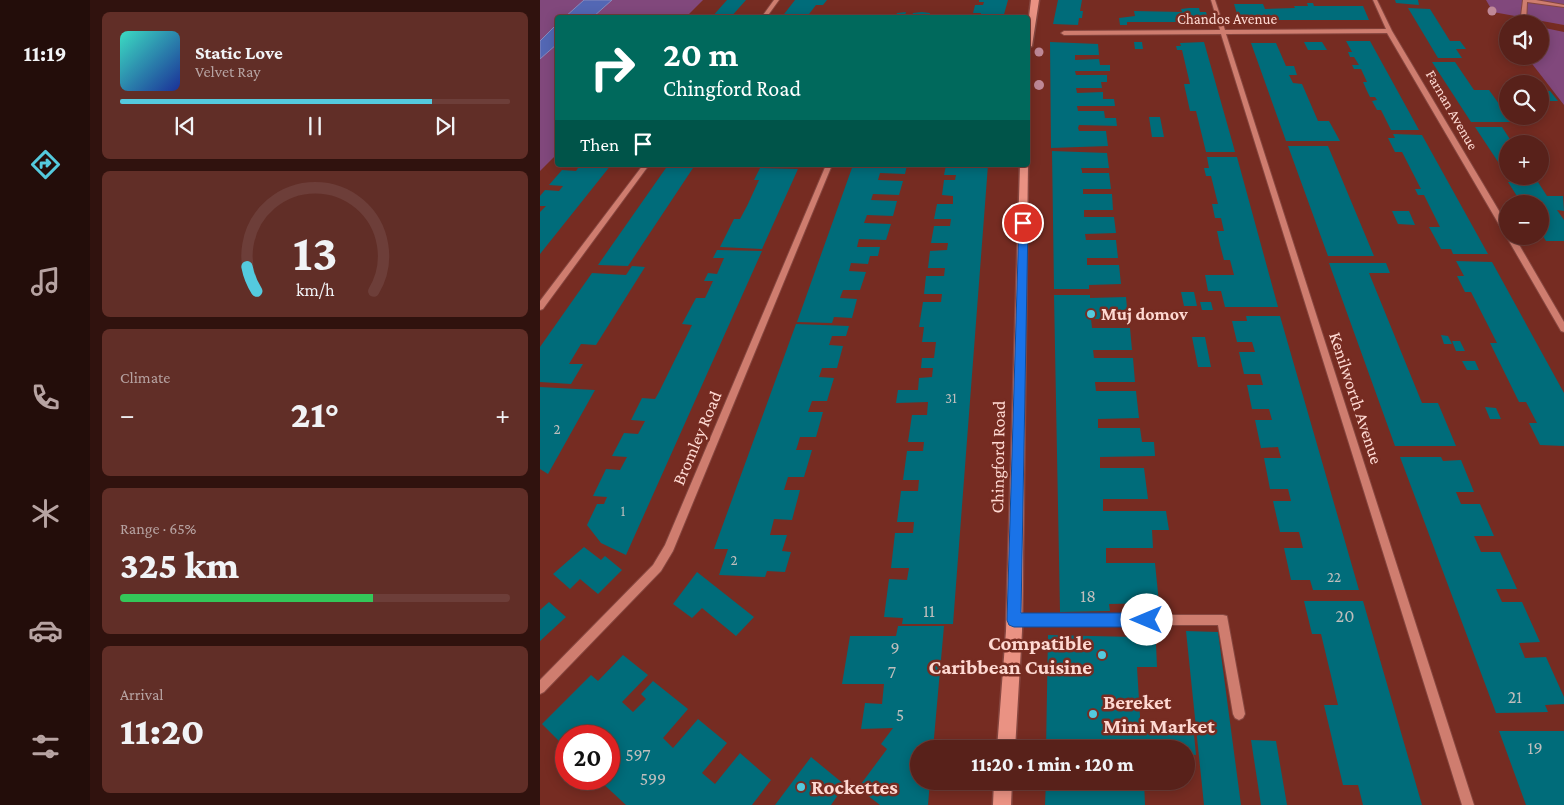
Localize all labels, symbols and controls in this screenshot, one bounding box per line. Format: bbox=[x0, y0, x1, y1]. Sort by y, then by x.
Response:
street label: Chandos Avenue bbox=[1177, 11, 1277, 27]
map controls bbox=[1499, 15, 1549, 245]
button: sound bbox=[1499, 15, 1549, 65]
icon: right bbox=[580, 35, 645, 100]
text: 20 m bbox=[663, 35, 738, 74]
text: 11:19 bbox=[24, 41, 66, 66]
text: Static Love bbox=[195, 42, 283, 63]
text: Velvet Ray bbox=[195, 63, 261, 80]
street label: Farnan Avenue bbox=[1423, 67, 1481, 153]
button: search bbox=[1499, 75, 1549, 125]
text: Chingford Road bbox=[663, 76, 801, 101]
icon: previous bbox=[171, 112, 199, 140]
icon: pause bbox=[301, 112, 329, 140]
icon: next bbox=[431, 112, 459, 140]
icon: arrive bbox=[629, 130, 657, 158]
text: Then bbox=[580, 134, 619, 155]
button: + bbox=[1499, 135, 1549, 185]
icon: directions bbox=[28, 147, 63, 182]
button: − bbox=[1499, 195, 1549, 245]
pin bbox=[1002, 202, 1044, 244]
icon: arrive bbox=[1009, 209, 1037, 237]
text: 13 bbox=[293, 223, 337, 281]
icon: music bbox=[28, 264, 63, 299]
text: km/h bbox=[296, 280, 335, 300]
place label: Muj domov bbox=[1101, 304, 1188, 325]
marker: Muj domov bbox=[1085, 308, 1097, 320]
street label: Kenilworth Avenue bbox=[1325, 329, 1387, 467]
text: Climate bbox=[120, 369, 170, 386]
icon: phone bbox=[28, 380, 63, 415]
street label: Bromley Road bbox=[668, 388, 726, 488]
house number: 31 bbox=[945, 390, 957, 406]
text: 21° bbox=[291, 393, 339, 435]
text: − bbox=[120, 399, 135, 430]
text: + bbox=[495, 399, 510, 430]
street label: Chingford Road bbox=[987, 400, 1009, 514]
house number: 2 bbox=[553, 421, 561, 437]
icon: climate bbox=[28, 496, 63, 531]
house number: 1 bbox=[621, 503, 626, 519]
text: Range · 65% bbox=[120, 520, 196, 537]
text: 325 km bbox=[120, 544, 239, 586]
house number: 2 bbox=[730, 552, 738, 568]
house number: 22 bbox=[1327, 569, 1341, 585]
house number: 18 bbox=[1080, 586, 1096, 606]
position arrow bbox=[1120, 593, 1172, 645]
house number: 11 bbox=[923, 601, 935, 621]
house number: 20 bbox=[1336, 606, 1354, 626]
icon: car bbox=[28, 613, 63, 648]
place label: Compatible Caribbean Cuisine bbox=[929, 631, 1092, 679]
house number: 9 bbox=[890, 638, 900, 658]
marker: Compatible Caribbean Cuisine bbox=[1096, 649, 1108, 661]
house number: 7 bbox=[888, 662, 896, 682]
text: Arrival bbox=[120, 686, 164, 703]
house number: 21 bbox=[1508, 687, 1522, 707]
place label: Bereket Mini Market bbox=[1103, 690, 1215, 738]
house number: 5 bbox=[896, 705, 904, 725]
marker: Bereket Mini Market bbox=[1087, 708, 1099, 720]
text: 11:20 bbox=[120, 710, 205, 752]
speed limit sign: 20 bbox=[555, 725, 620, 790]
icon: filters bbox=[28, 729, 63, 764]
house number: 19 bbox=[1527, 738, 1543, 758]
house number: 597 bbox=[625, 745, 651, 765]
text: 11:20 · 1 min · 120 m bbox=[971, 754, 1134, 775]
house number: 599 bbox=[640, 769, 666, 789]
place label: Rockettes bbox=[811, 775, 898, 799]
marker: Rockettes bbox=[795, 781, 807, 793]

